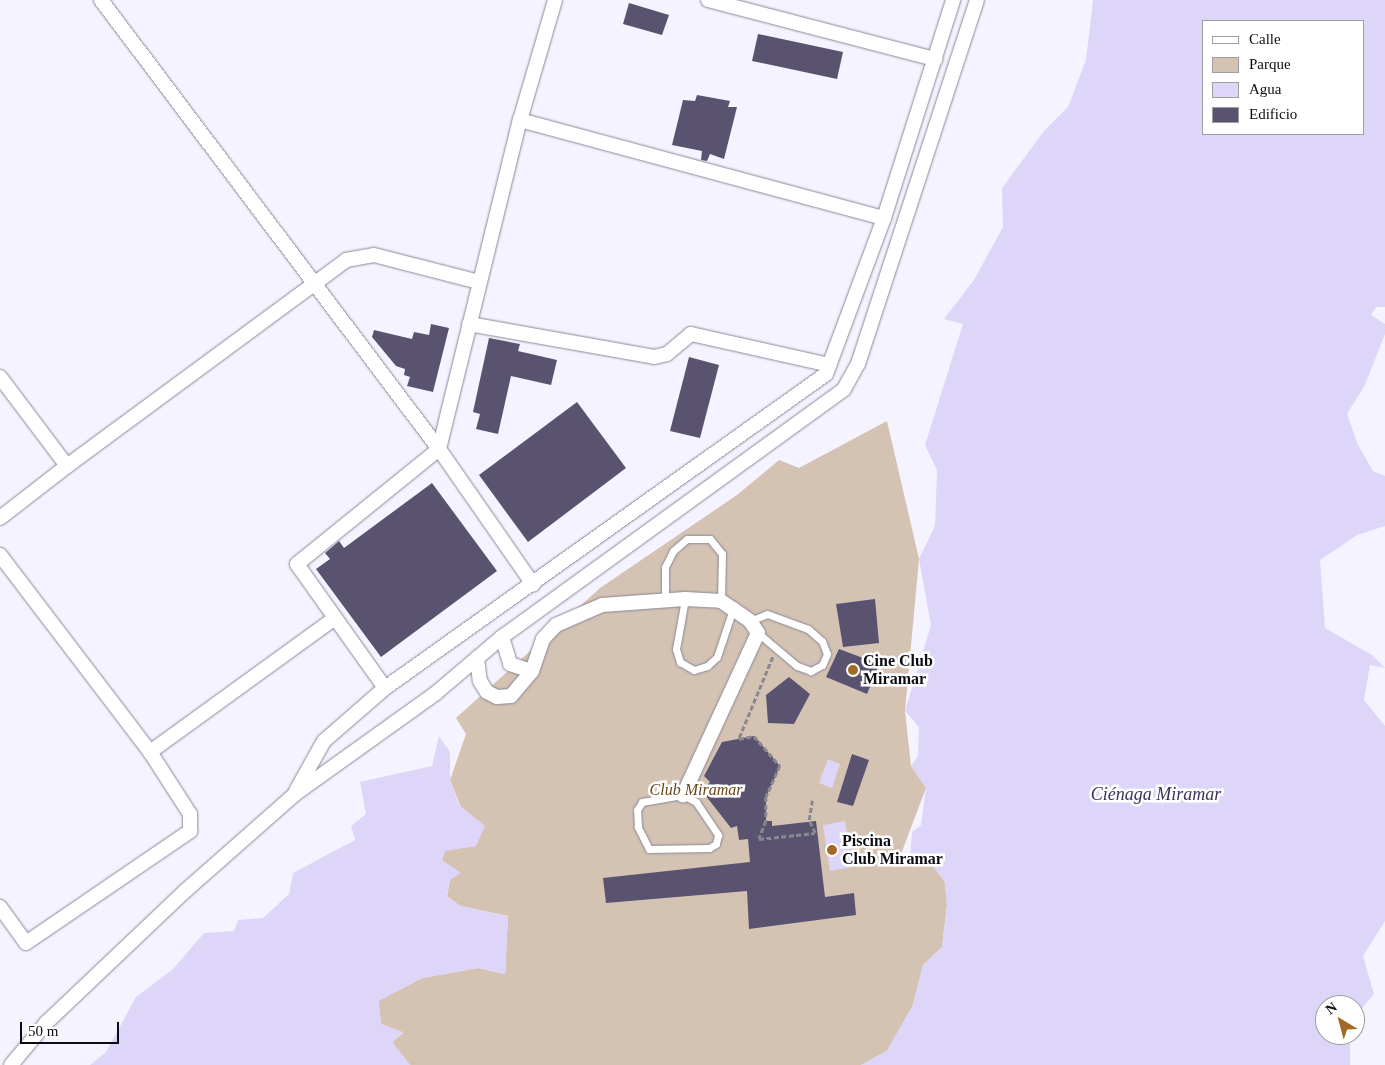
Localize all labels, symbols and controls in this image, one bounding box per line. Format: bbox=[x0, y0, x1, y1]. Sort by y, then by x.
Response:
legend bbox=[1202, 20, 1365, 135]
text: Calle bbox=[1249, 31, 1281, 47]
text: Parque bbox=[1249, 56, 1291, 72]
text: Agua bbox=[1249, 81, 1282, 97]
text: Edificio bbox=[1249, 106, 1297, 122]
place label: Cine Club Miramar bbox=[863, 651, 933, 689]
marker: Cine Club Miramar bbox=[847, 664, 859, 676]
park label: Club Miramar bbox=[650, 780, 742, 800]
water label: Ciénaga Miramar bbox=[1091, 783, 1221, 805]
place label: Piscina Club Miramar bbox=[842, 831, 943, 869]
marker: Piscina Club Miramar bbox=[826, 844, 838, 856]
north arrow bbox=[1315, 995, 1365, 1045]
text: N bbox=[1323, 999, 1340, 1017]
scale bar bbox=[22, 1012, 121, 1044]
text: 50 m bbox=[28, 1023, 58, 1039]

